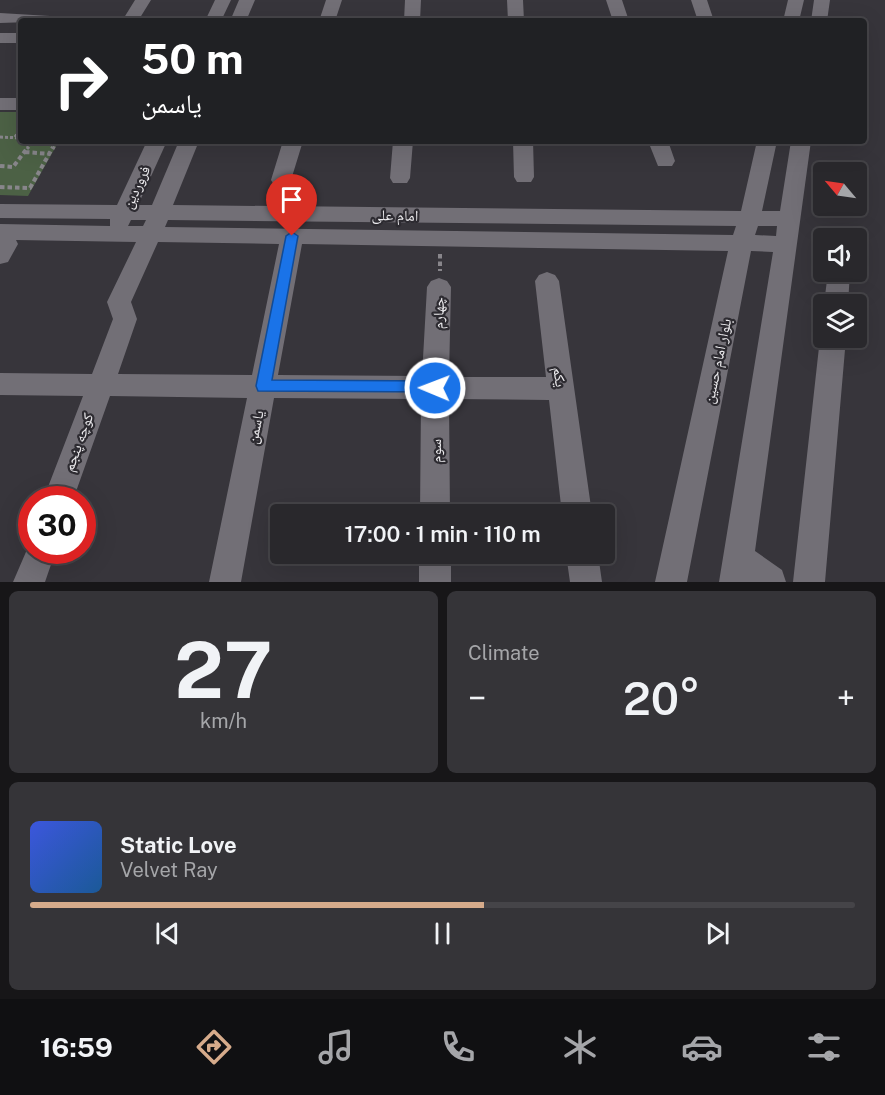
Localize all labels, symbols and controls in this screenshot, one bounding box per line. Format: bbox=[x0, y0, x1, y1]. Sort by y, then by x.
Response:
text: 50 m bbox=[141, 34, 244, 83]
icon: right bbox=[42, 42, 120, 120]
text: یاسمن bbox=[141, 87, 202, 119]
north arrow bbox=[813, 162, 867, 216]
map controls bbox=[813, 162, 867, 348]
street label: فروردین bbox=[119, 163, 155, 212]
pin bbox=[266, 174, 317, 236]
icon: arrive bbox=[275, 183, 308, 216]
street label: امام علی bbox=[371, 206, 419, 226]
button: sound bbox=[813, 228, 867, 282]
button: layers bbox=[813, 294, 867, 348]
street label: چهارم bbox=[429, 296, 449, 329]
street label: بلوار امام حسین bbox=[700, 317, 736, 406]
position arrow bbox=[403, 356, 467, 420]
street label: یکم bbox=[548, 366, 570, 388]
street label: یاسمن bbox=[243, 408, 269, 446]
street label: کوچه پنجم bbox=[60, 411, 98, 474]
street label: سوم bbox=[427, 439, 446, 463]
speed limit sign: 30 bbox=[18, 486, 96, 564]
text: 17:00 · 1 min · 110 m bbox=[344, 521, 541, 547]
text: 27 bbox=[174, 624, 273, 716]
text: Climate bbox=[468, 641, 540, 665]
text: 20° bbox=[623, 672, 700, 725]
text: − bbox=[468, 679, 486, 717]
text: + bbox=[837, 679, 855, 717]
text: km/h bbox=[200, 709, 247, 733]
text: Static Love bbox=[120, 832, 237, 858]
text: Velvet Ray bbox=[120, 858, 218, 882]
icon: previous bbox=[151, 917, 184, 950]
icon: pause bbox=[426, 917, 459, 950]
icon: next bbox=[701, 917, 734, 950]
icon: directions bbox=[193, 1026, 235, 1068]
icon: music bbox=[315, 1026, 357, 1068]
icon: phone bbox=[437, 1026, 479, 1068]
icon: climate bbox=[559, 1026, 601, 1068]
icon: car bbox=[681, 1026, 723, 1068]
icon: filters bbox=[803, 1026, 845, 1068]
text: 16:59 bbox=[40, 1031, 113, 1063]

